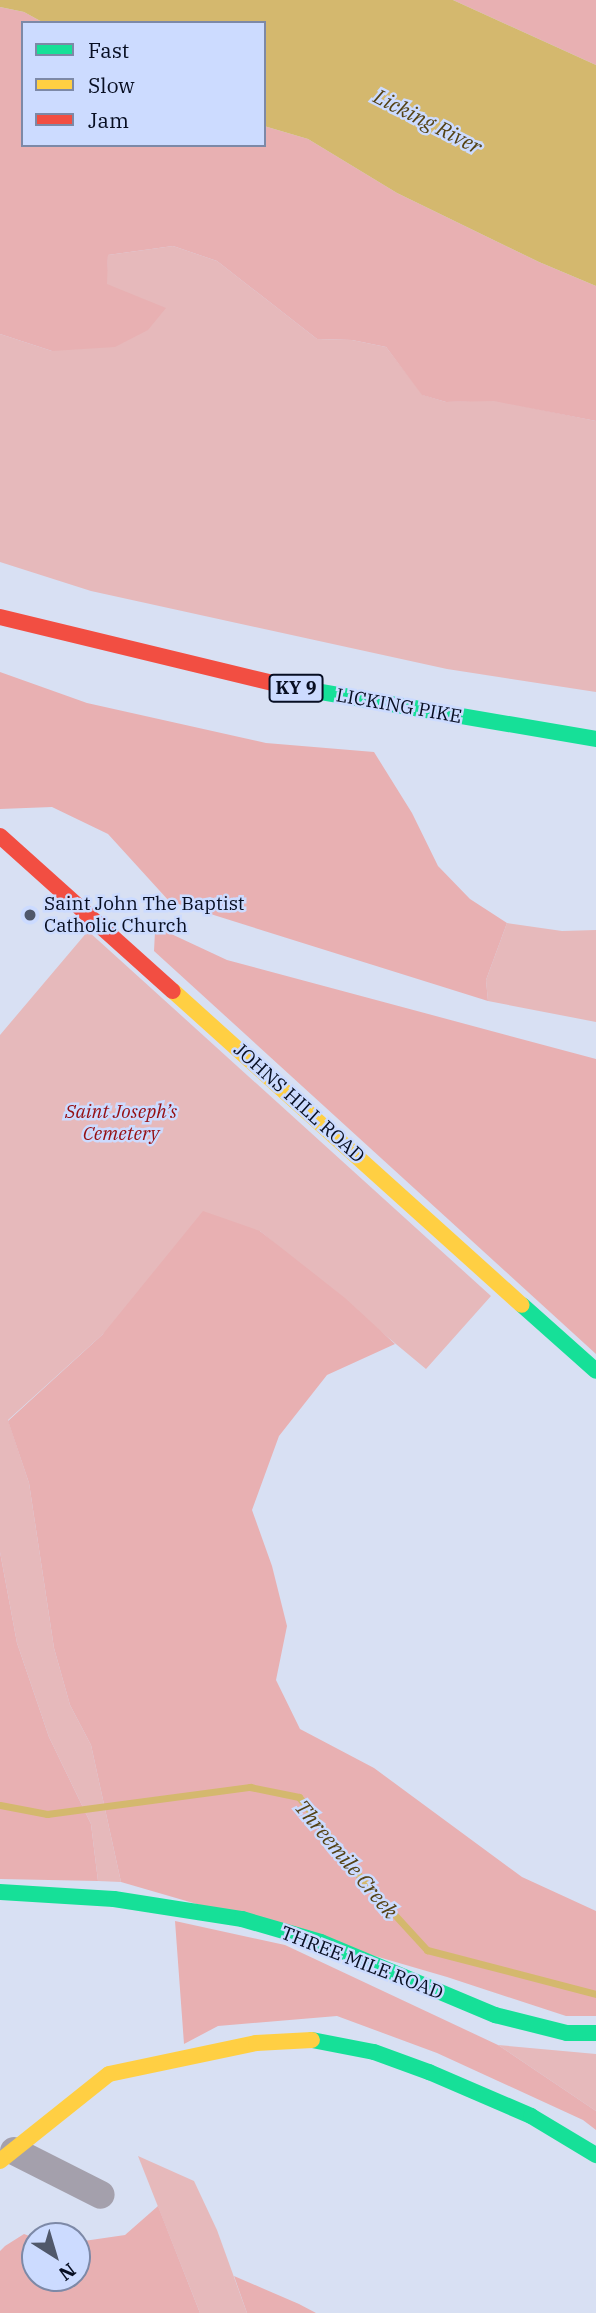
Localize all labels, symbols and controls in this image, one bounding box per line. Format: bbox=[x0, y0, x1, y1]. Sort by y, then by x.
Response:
legend bbox=[21, 21, 266, 147]
text: Fast bbox=[88, 36, 129, 64]
text: Slow bbox=[88, 71, 135, 99]
water label: Licking River bbox=[370, 83, 486, 159]
text: Jam bbox=[88, 106, 129, 134]
road number: KY 9 bbox=[268, 674, 324, 702]
street label: LICKING PIKE bbox=[334, 684, 464, 728]
place label: Saint John The Baptist Catholic Church bbox=[44, 893, 245, 937]
marker: Saint John The Baptist Catholic Church bbox=[22, 907, 38, 923]
street label: JOHNS HILL ROAD bbox=[229, 1038, 369, 1168]
park label: Saint Joseph’s Cemetery bbox=[65, 1101, 177, 1145]
water label: Threemile Creek bbox=[290, 1795, 404, 1923]
street label: THREE MILE ROAD bbox=[278, 1922, 446, 2004]
north arrow bbox=[21, 2222, 91, 2292]
text: N bbox=[54, 2258, 81, 2286]

